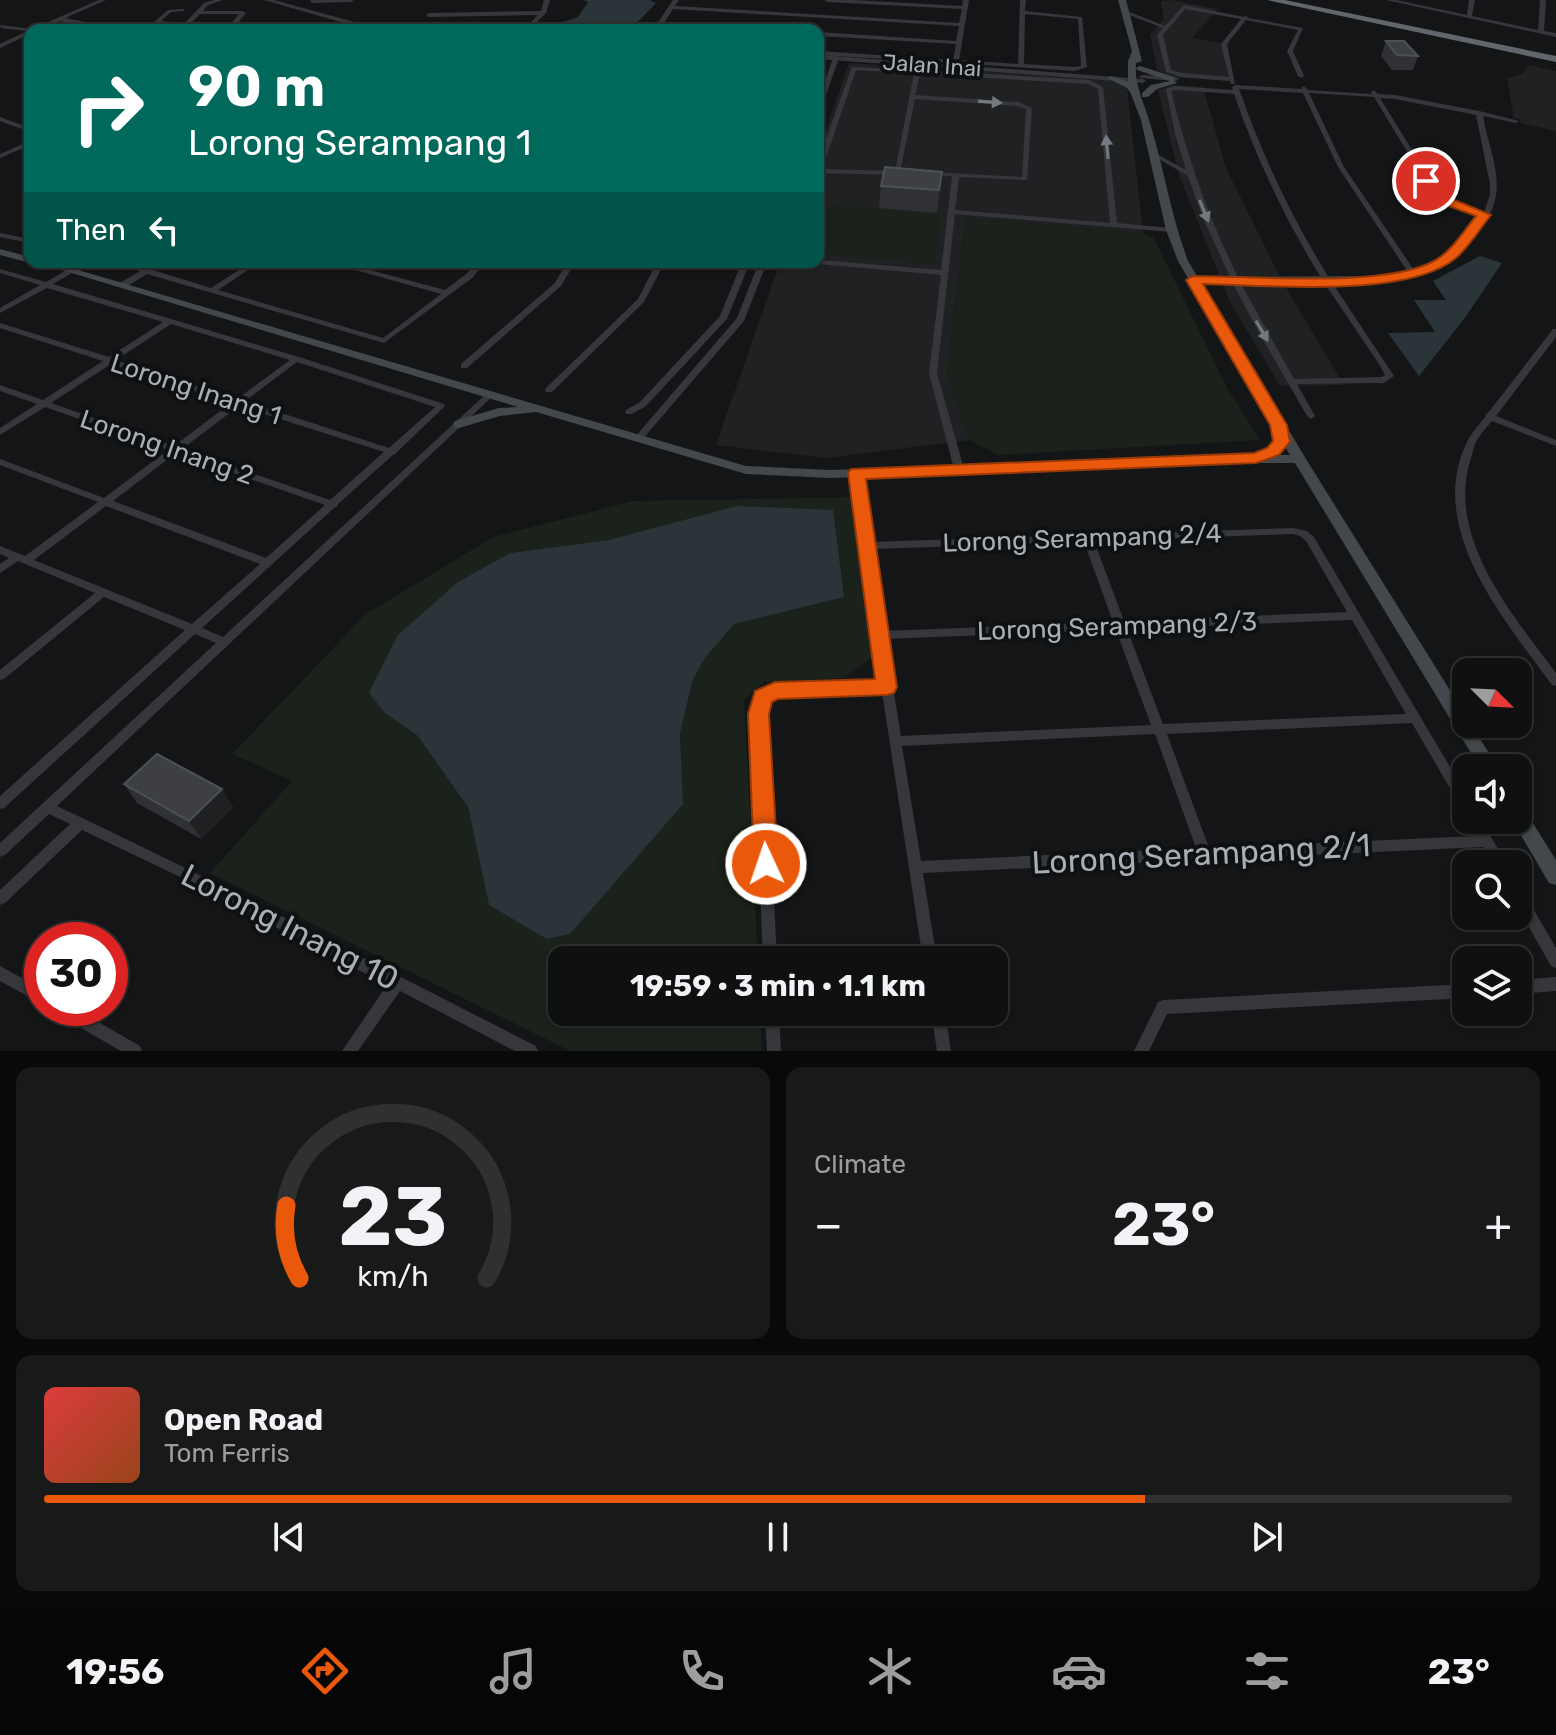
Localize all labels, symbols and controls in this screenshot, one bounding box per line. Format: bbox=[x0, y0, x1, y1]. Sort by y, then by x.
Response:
street label: Jalan Inai bbox=[882, 49, 982, 82]
text: 90 m bbox=[188, 54, 325, 120]
icon: right bbox=[56, 56, 160, 160]
one-way arrow bbox=[978, 96, 1003, 109]
text: Lorong Serampang 1 bbox=[188, 121, 531, 164]
one-way arrow bbox=[1100, 134, 1113, 159]
pin bbox=[1392, 147, 1460, 215]
icon: arrive bbox=[1404, 159, 1448, 203]
one-way arrow bbox=[1198, 199, 1211, 223]
icon: left bbox=[142, 208, 186, 252]
text: Then bbox=[56, 212, 126, 248]
one-way arrow bbox=[1255, 319, 1269, 342]
street label: Lorong Inang 1 bbox=[107, 347, 285, 432]
street label: Lorong Inang 2 bbox=[76, 403, 258, 492]
street label: Lorong Serampang 2/4 bbox=[942, 518, 1222, 559]
street label: Lorong Serampang 2/3 bbox=[976, 606, 1258, 647]
north arrow bbox=[1452, 658, 1532, 738]
map controls bbox=[1452, 658, 1532, 1026]
button: sound bbox=[1452, 754, 1532, 834]
position arrow bbox=[724, 822, 808, 906]
street label: Lorong Serampang 2/1 bbox=[1031, 826, 1371, 882]
button: search bbox=[1452, 850, 1532, 930]
street label: Lorong Inang 10 bbox=[175, 856, 405, 998]
speed limit sign: 30 bbox=[24, 922, 128, 1026]
button: layers bbox=[1452, 946, 1532, 1026]
text: 19:59 · 3 min · 1.1 km bbox=[630, 968, 926, 1004]
text: Climate bbox=[814, 1149, 906, 1180]
text: 23 bbox=[339, 1167, 447, 1266]
text: 23° bbox=[1112, 1189, 1215, 1260]
text: − bbox=[814, 1199, 843, 1251]
text: + bbox=[1485, 1199, 1512, 1251]
text: km/h bbox=[357, 1259, 429, 1293]
text: Open Road bbox=[164, 1402, 323, 1438]
text: Tom Ferris bbox=[164, 1438, 290, 1469]
icon: previous bbox=[267, 1515, 311, 1559]
icon: pause bbox=[756, 1515, 800, 1559]
icon: next bbox=[1245, 1515, 1289, 1559]
icon: directions bbox=[297, 1643, 353, 1699]
icon: music bbox=[485, 1643, 541, 1699]
icon: phone bbox=[674, 1643, 730, 1699]
icon: climate bbox=[862, 1643, 918, 1699]
icon: car bbox=[1051, 1643, 1107, 1699]
icon: filters bbox=[1239, 1643, 1295, 1699]
text: 19:56 bbox=[66, 1650, 164, 1693]
text: 23° bbox=[1428, 1650, 1490, 1693]

